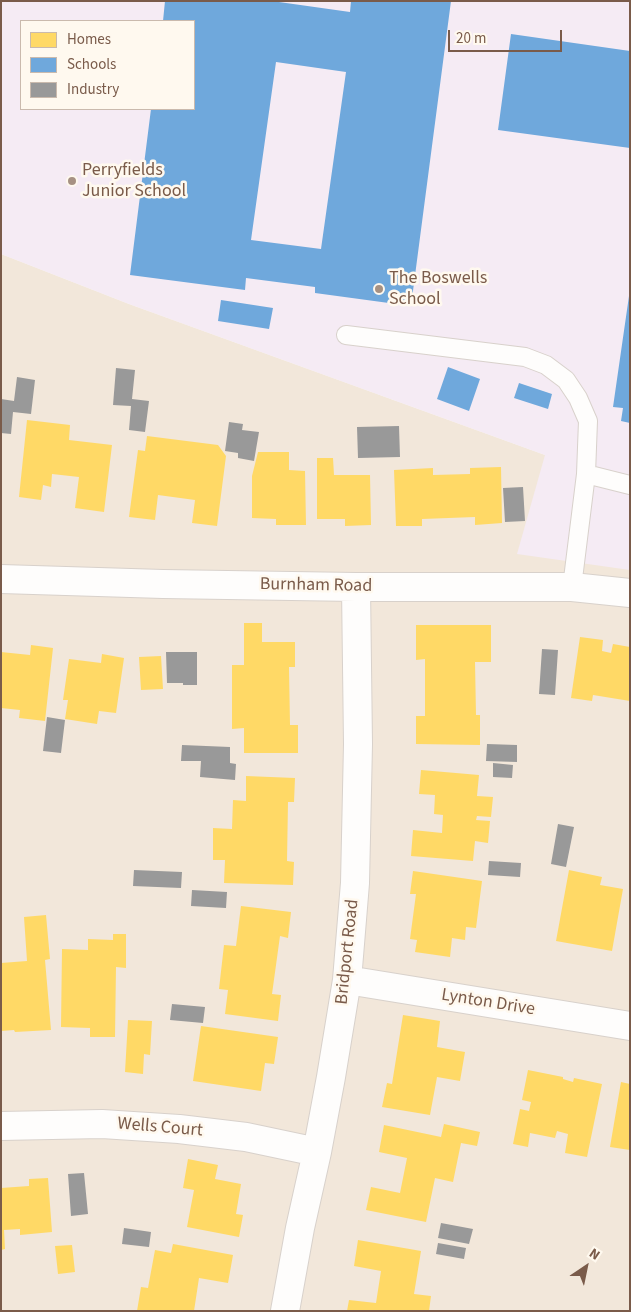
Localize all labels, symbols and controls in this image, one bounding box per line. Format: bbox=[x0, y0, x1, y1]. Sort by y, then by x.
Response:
legend bbox=[20, 20, 195, 110]
scale bar bbox=[451, 20, 565, 52]
text: 20 m bbox=[456, 28, 486, 49]
text: Homes bbox=[67, 29, 111, 50]
text: Schools bbox=[67, 54, 116, 75]
text: Industry bbox=[67, 79, 119, 100]
place label: Perryfields Junior School bbox=[82, 160, 186, 202]
marker: Perryfields Junior School bbox=[66, 175, 78, 187]
place label: The Boswells School bbox=[389, 268, 487, 310]
marker: The Boswells School bbox=[373, 283, 385, 295]
street label: Burnham Road bbox=[260, 574, 372, 598]
street label: Bridport Road bbox=[332, 898, 364, 1006]
street label: Lynton Drive bbox=[440, 985, 536, 1021]
street label: Wells Court bbox=[116, 1114, 204, 1142]
north arrow bbox=[561, 1242, 611, 1292]
text: N bbox=[585, 1244, 604, 1265]

